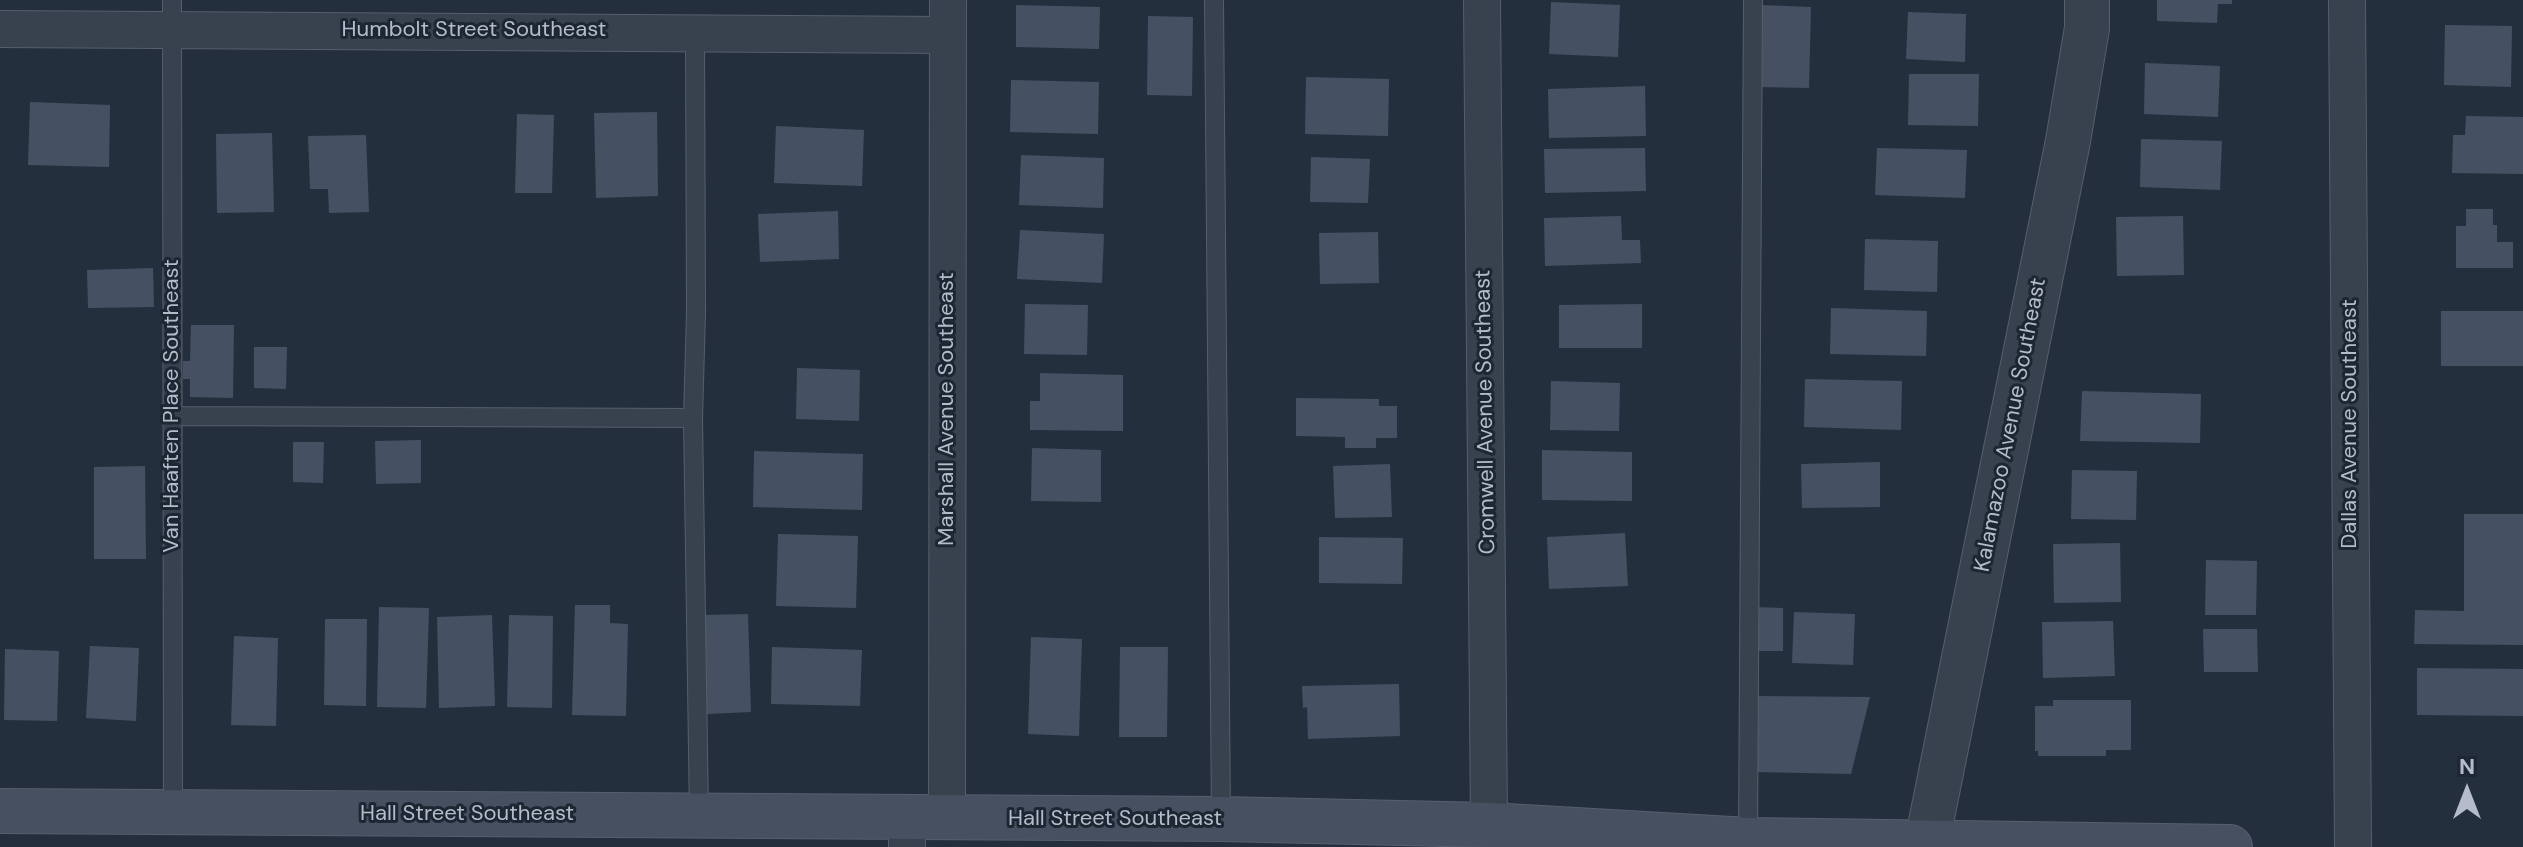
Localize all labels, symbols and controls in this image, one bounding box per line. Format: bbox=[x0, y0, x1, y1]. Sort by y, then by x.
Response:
street label: Humbolt Street Southeast bbox=[342, 17, 606, 43]
street label: Van Haaften Place Southeast bbox=[159, 259, 185, 553]
street label: Cromwell Avenue Southeast bbox=[1470, 269, 1502, 555]
street label: Marshall Avenue Southeast bbox=[934, 272, 960, 546]
street label: Kalamazoo Avenue Southeast bbox=[1970, 276, 2052, 574]
street label: Dallas Avenue Southeast bbox=[2337, 299, 2363, 549]
north arrow bbox=[2427, 751, 2507, 831]
text: N bbox=[2459, 752, 2475, 781]
street label: Hall Street Southeast bbox=[360, 801, 574, 827]
street label: Hall Street Southeast bbox=[1008, 806, 1222, 832]

